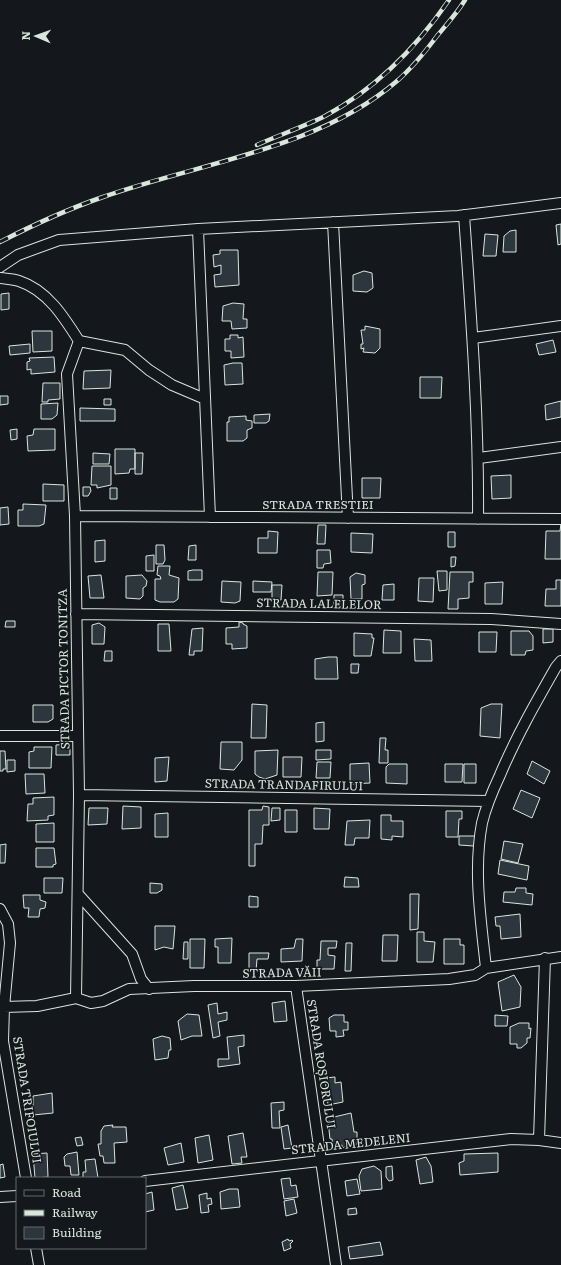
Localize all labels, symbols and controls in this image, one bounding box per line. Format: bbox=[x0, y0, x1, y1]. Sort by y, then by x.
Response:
north arrow bbox=[16, 16, 56, 56]
text: N bbox=[17, 31, 33, 41]
street label: STRADA TRESTIEI bbox=[262, 495, 374, 513]
street label: STRADA PICTOR TONITZA bbox=[53, 588, 73, 749]
street label: STRADA LALELELOR bbox=[256, 593, 382, 613]
street label: STRADA TRANDAFIRULUI bbox=[205, 774, 364, 794]
street label: STRADA VĂII bbox=[242, 962, 322, 982]
street label: STRADA ROȘIORULUI bbox=[303, 998, 341, 1130]
street label: STRADA TRIFOIULUI bbox=[9, 1035, 47, 1165]
street label: STRADA MEDELENI bbox=[290, 1128, 412, 1158]
legend bbox=[16, 1177, 146, 1249]
text: Road bbox=[52, 1183, 82, 1201]
text: Railway bbox=[52, 1203, 98, 1221]
text: Building bbox=[52, 1223, 102, 1241]

